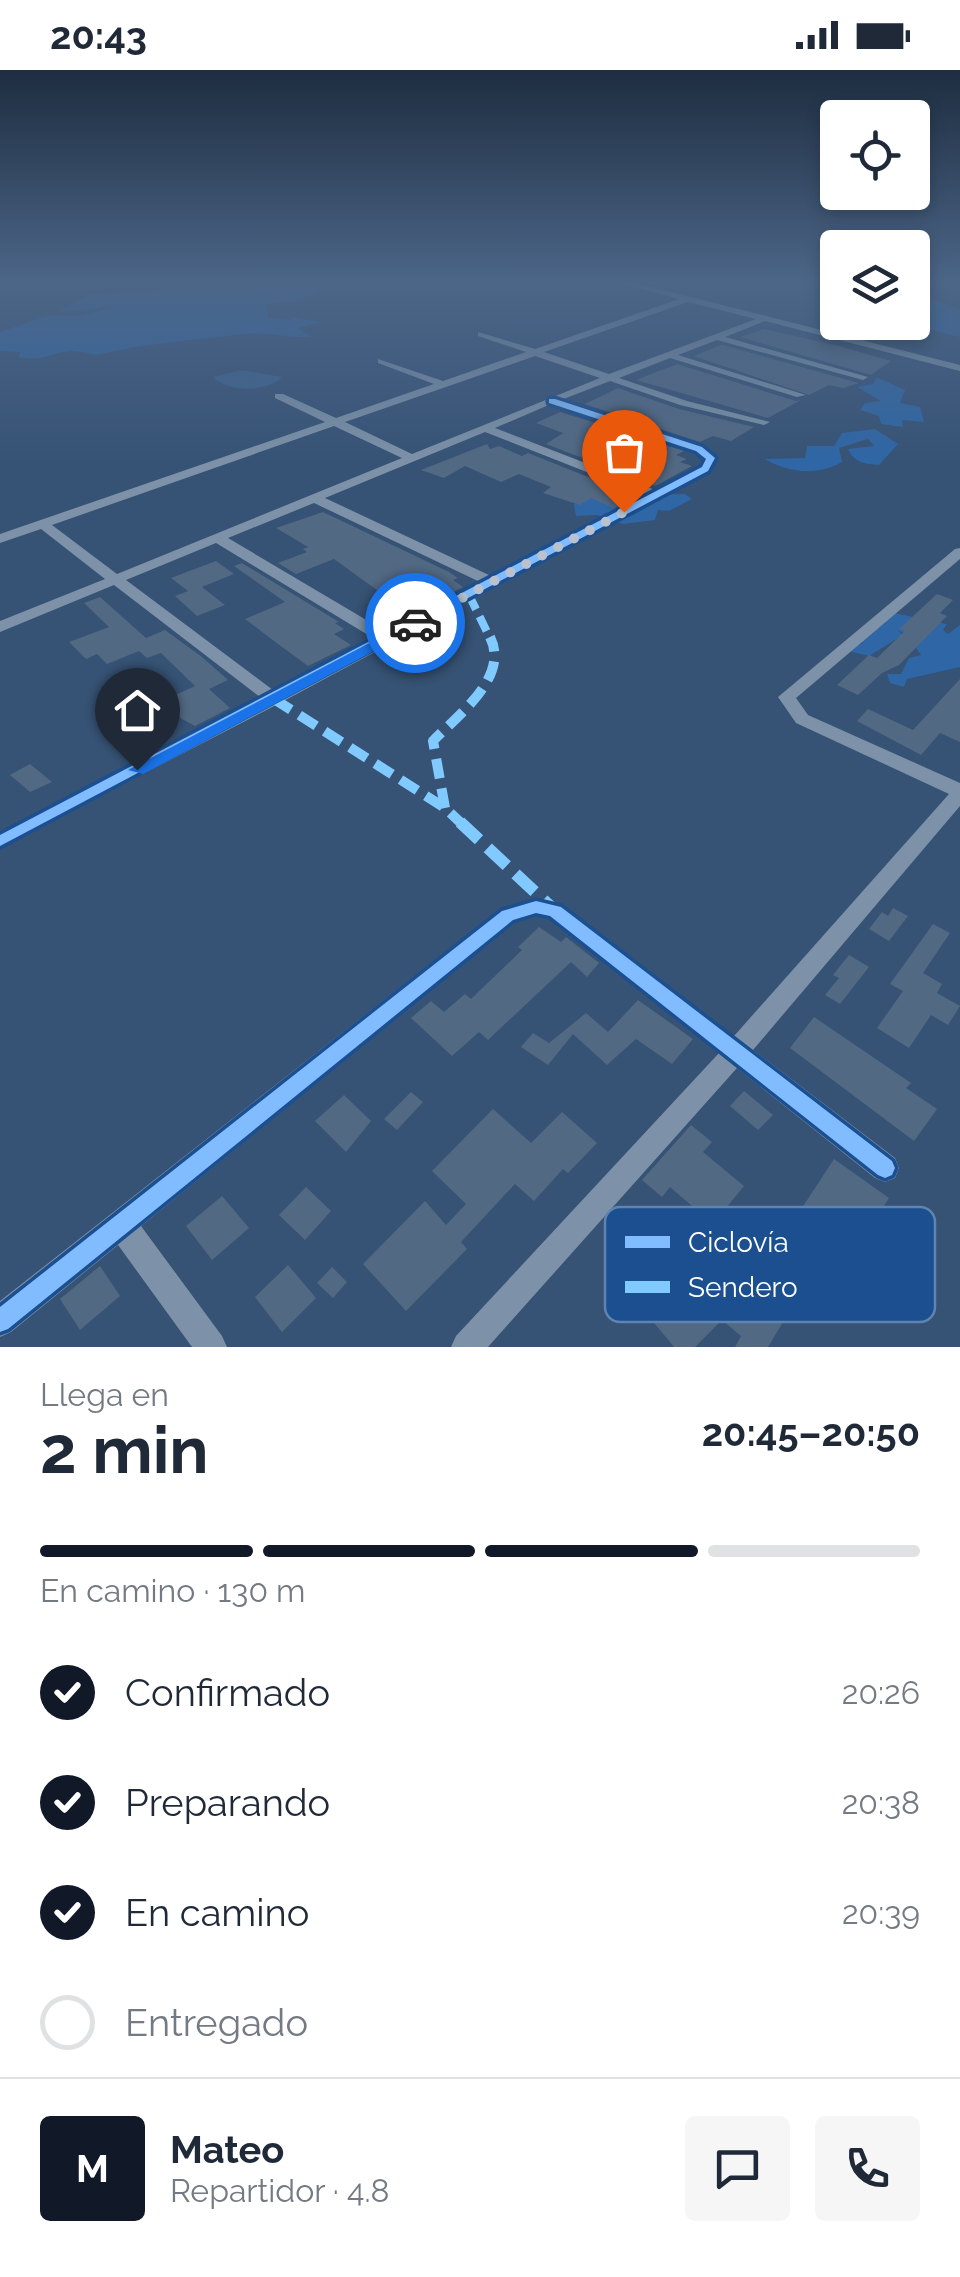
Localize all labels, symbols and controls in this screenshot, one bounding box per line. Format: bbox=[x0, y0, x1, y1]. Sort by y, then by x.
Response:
text: 20:43 bbox=[50, 13, 147, 58]
map controls bbox=[820, 100, 930, 340]
button: locate bbox=[820, 100, 930, 210]
button: layers bbox=[820, 230, 930, 340]
pin bbox=[582, 410, 667, 513]
icon: bag bbox=[597, 425, 652, 480]
courier bbox=[365, 573, 465, 673]
icon: car bbox=[388, 596, 443, 651]
pin bbox=[95, 668, 180, 771]
icon: home bbox=[110, 683, 165, 738]
legend bbox=[605, 1207, 935, 1322]
text: Ciclovía bbox=[688, 1226, 789, 1259]
text: Sendero bbox=[688, 1271, 798, 1304]
text: Llega en bbox=[40, 1376, 169, 1413]
text: 20:45–20:50 bbox=[702, 1410, 920, 1455]
text: 2 min bbox=[40, 1412, 209, 1488]
text: En camino · 130 m bbox=[40, 1572, 306, 1609]
icon: check bbox=[40, 1665, 95, 1720]
text: Confirmado bbox=[125, 1670, 330, 1715]
text: 20:26 bbox=[842, 1674, 920, 1711]
icon: check bbox=[40, 1775, 95, 1830]
text: Preparando bbox=[125, 1780, 330, 1825]
text: 20:38 bbox=[842, 1784, 920, 1821]
icon: check bbox=[40, 1885, 95, 1940]
text: En camino bbox=[125, 1890, 309, 1935]
text: 20:39 bbox=[842, 1894, 920, 1931]
text: Entregado bbox=[125, 2000, 308, 2045]
button: chat bbox=[685, 2116, 790, 2221]
button: phone bbox=[815, 2116, 920, 2221]
text: Mateo bbox=[170, 2127, 284, 2172]
text: M bbox=[76, 2146, 109, 2191]
text: Repartidor · 4.8 bbox=[170, 2172, 390, 2209]

